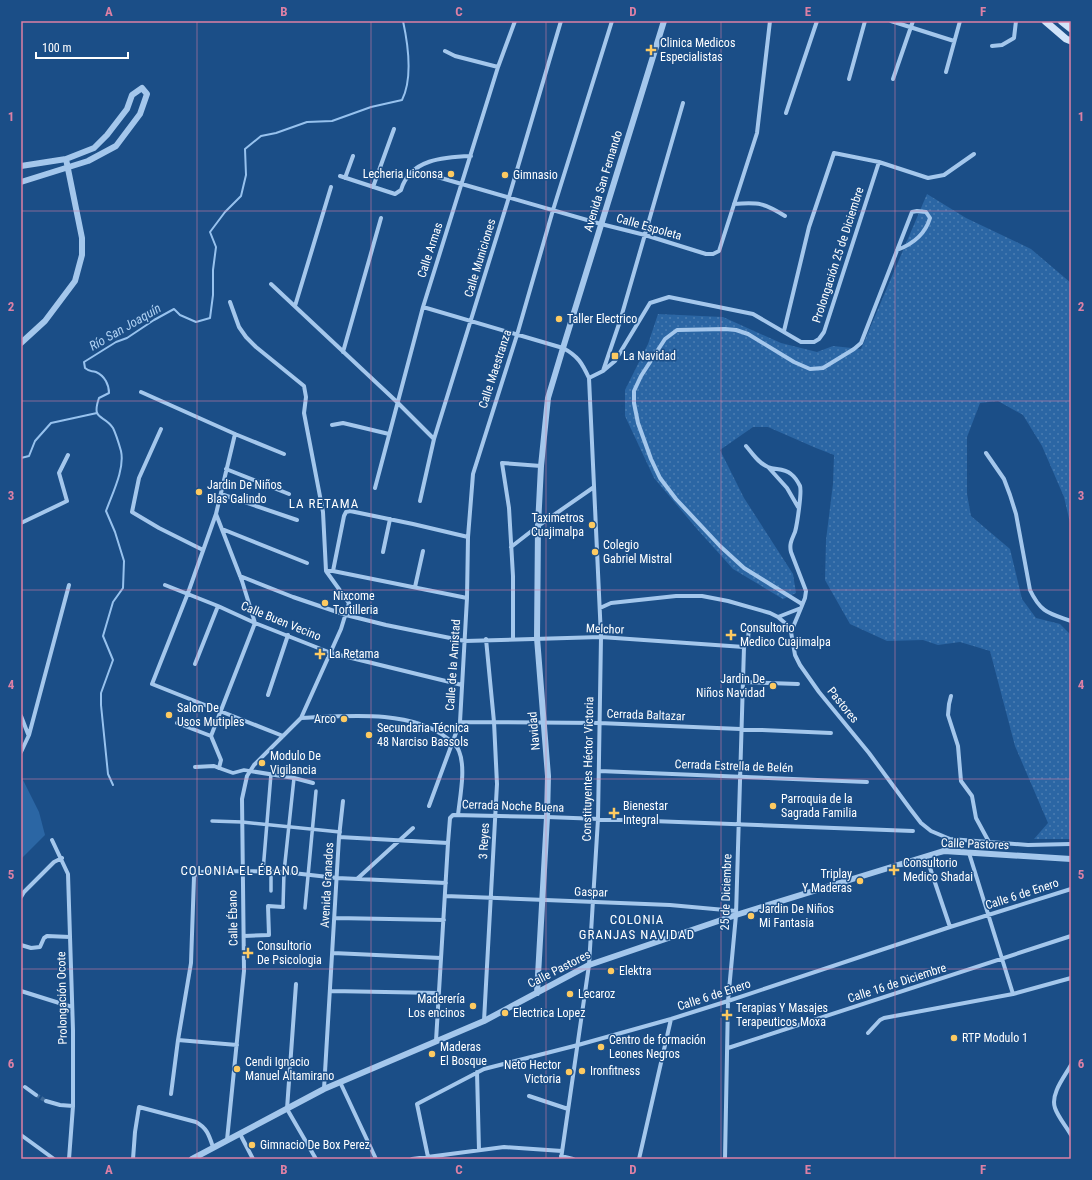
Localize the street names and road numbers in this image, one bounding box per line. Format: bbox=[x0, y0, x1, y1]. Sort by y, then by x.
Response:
street label: Avenida San Fernando bbox=[581, 129, 625, 233]
street label: Prolongación 25 de Diciembre bbox=[809, 185, 867, 325]
street label: Calle Espoleta bbox=[615, 211, 684, 243]
street label: Calle Municiones bbox=[461, 217, 499, 299]
street label: Calle Armas bbox=[414, 221, 446, 279]
street label: Calle Maestranza bbox=[476, 328, 514, 410]
street label: Calle Buen Vecino bbox=[239, 599, 323, 643]
street label: Calle de la Amistad bbox=[443, 619, 463, 711]
street label: Melchor bbox=[586, 621, 625, 637]
street label: Pastores bbox=[824, 684, 862, 726]
street label: Constituyentes Héctor Victoria bbox=[580, 696, 596, 841]
street label: Cerrada Baltazar bbox=[606, 707, 686, 723]
street label: Navidad bbox=[525, 711, 543, 751]
street label: Cerrada Estrella de Belén bbox=[675, 757, 794, 775]
street label: Cerrada Noche Buena bbox=[462, 797, 565, 815]
street label: 3 Reyes bbox=[476, 822, 492, 860]
street label: Calle Pastores bbox=[941, 836, 1009, 852]
street label: Avenida Granados bbox=[318, 842, 336, 928]
street label: 25 de Diciembre bbox=[718, 853, 734, 931]
street label: Calle 6 de Enero bbox=[983, 876, 1061, 912]
street label: Gaspar bbox=[574, 884, 608, 900]
street label: Calle Ébano bbox=[225, 890, 240, 946]
street label: Calle Pastores bbox=[525, 947, 593, 991]
street label: Prolongación Ocote bbox=[54, 951, 70, 1045]
street label: Calle 16 de Diciembre bbox=[846, 960, 949, 1006]
street label: Calle 6 de Enero bbox=[675, 977, 753, 1013]

